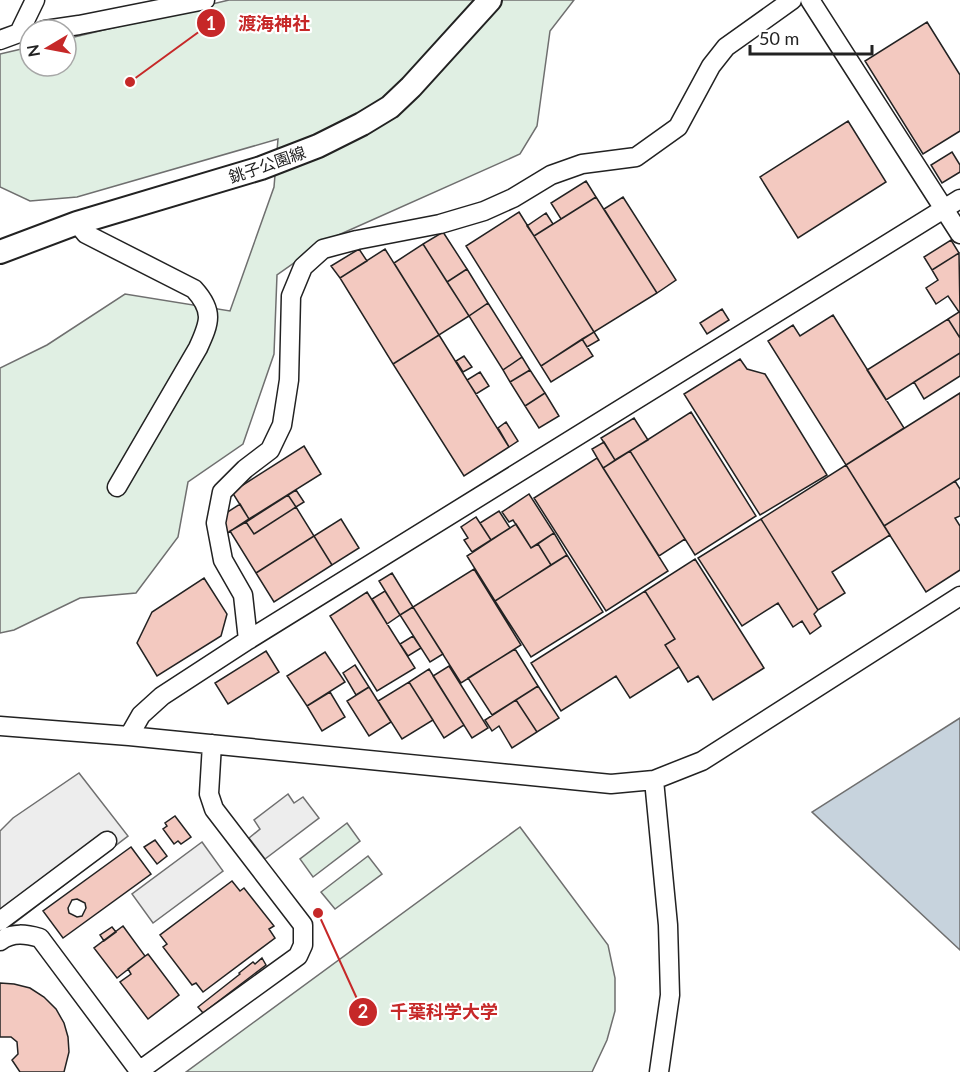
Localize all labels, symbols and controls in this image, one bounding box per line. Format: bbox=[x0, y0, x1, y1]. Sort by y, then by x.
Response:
callout: 渡海神社 bbox=[196, 5, 322, 41]
text: 1 bbox=[206, 12, 216, 34]
text: 渡海神社 bbox=[238, 12, 310, 34]
north arrow bbox=[18, 18, 78, 78]
scale bar bbox=[750, 18, 872, 56]
text: 50 m bbox=[759, 27, 799, 49]
text: N bbox=[22, 43, 43, 58]
street label: 銚子公園線 bbox=[226, 142, 308, 186]
callout: 千葉科学大学 bbox=[348, 994, 510, 1030]
text: 2 bbox=[358, 1000, 368, 1022]
text: 千葉科学大学 bbox=[390, 1000, 498, 1022]

